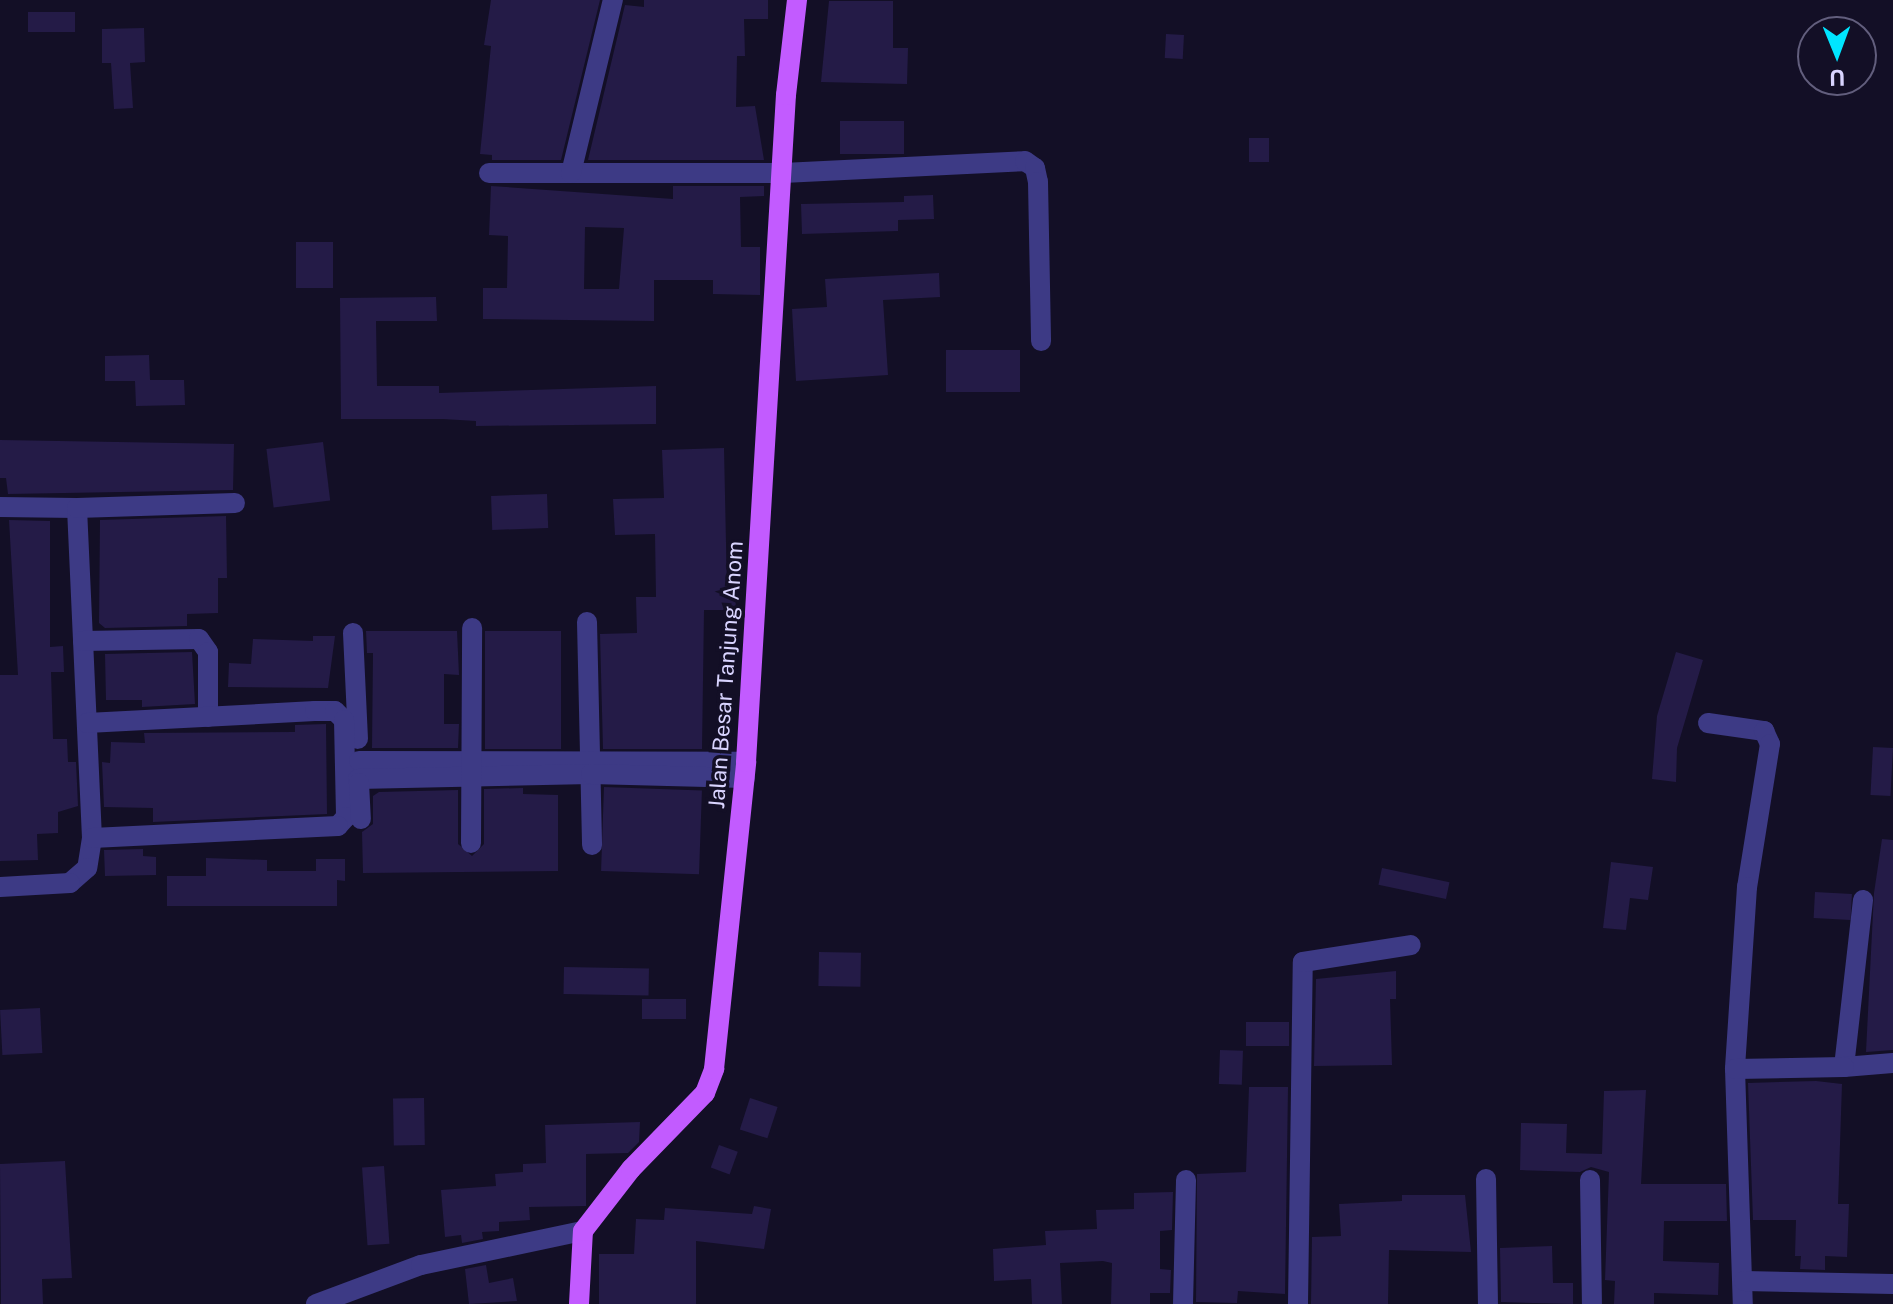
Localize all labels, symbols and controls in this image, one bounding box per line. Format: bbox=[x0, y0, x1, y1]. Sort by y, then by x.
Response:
north arrow bbox=[1797, 16, 1877, 96]
text: U bbox=[1829, 65, 1846, 91]
street label: Jalan Besar Tanjung Anom bbox=[703, 540, 749, 810]

